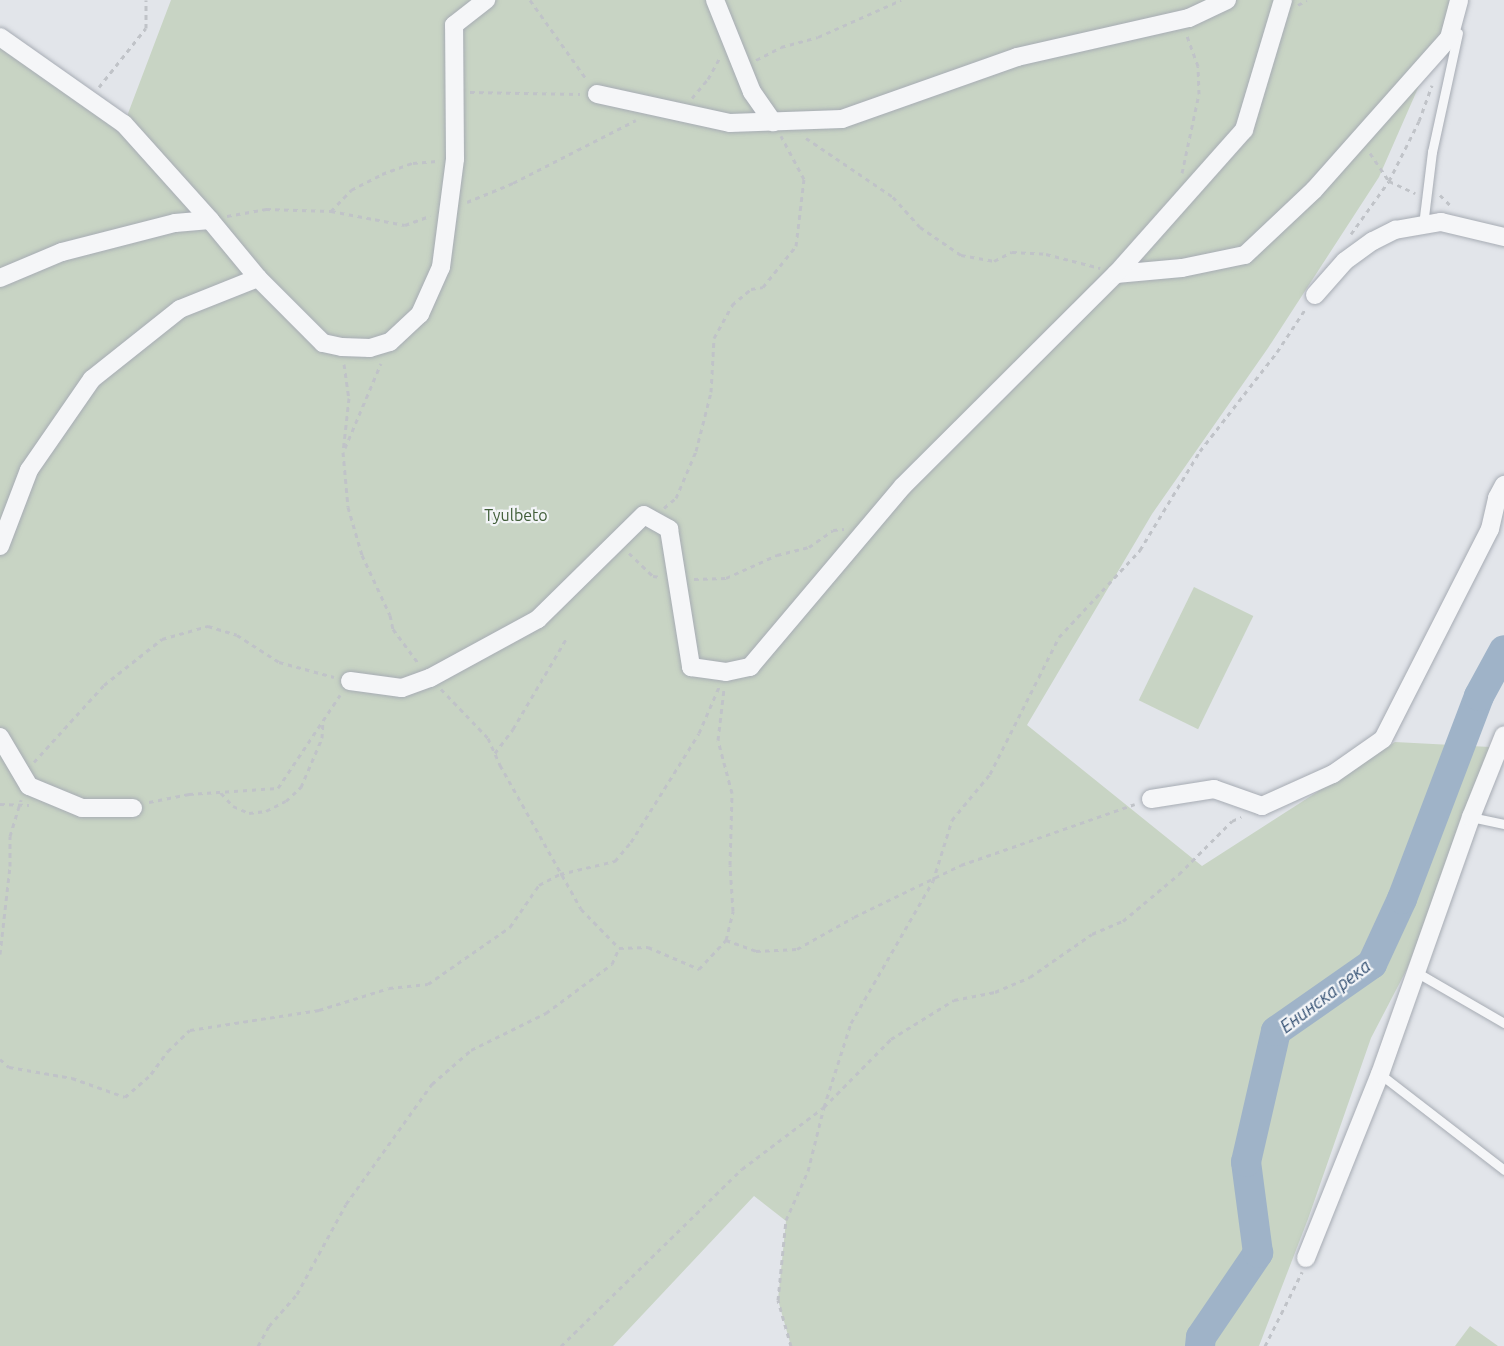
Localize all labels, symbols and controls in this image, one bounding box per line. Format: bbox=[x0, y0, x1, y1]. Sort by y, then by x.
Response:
park label: Tyulbeto bbox=[484, 505, 548, 525]
water label: Енинска река bbox=[1275, 955, 1375, 1037]

